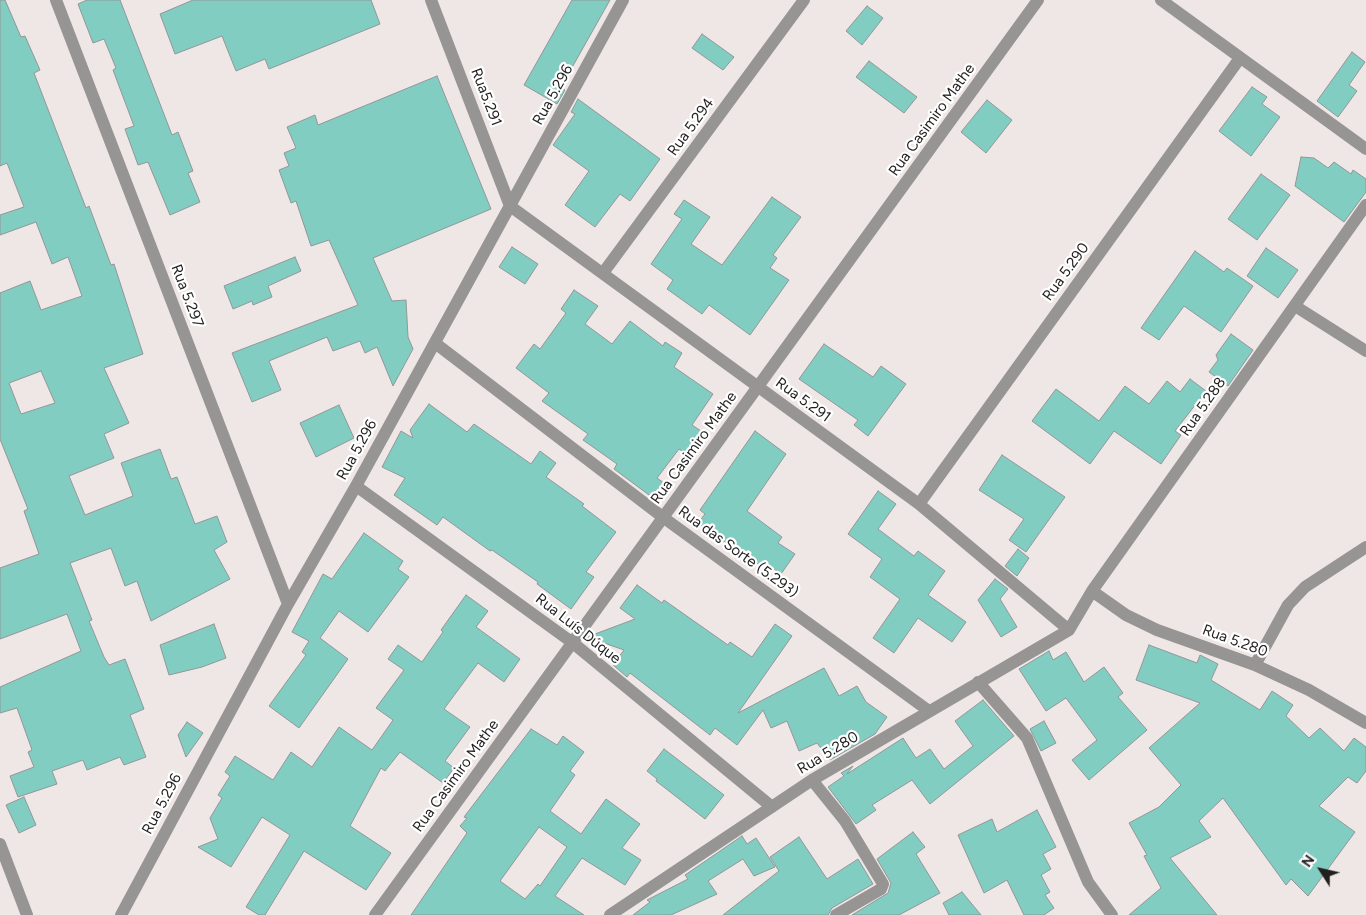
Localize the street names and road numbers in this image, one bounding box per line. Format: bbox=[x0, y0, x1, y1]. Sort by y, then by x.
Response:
street label: Rua Casimiro Mathe bbox=[885, 60, 979, 180]
street label: Rua 5.296 bbox=[529, 62, 577, 128]
street label: Rua5.291 bbox=[467, 66, 505, 128]
street label: Rua 5.294 bbox=[664, 95, 718, 159]
street label: Rua 5.290 bbox=[1039, 239, 1093, 305]
street label: Rua 5.297 bbox=[167, 262, 207, 330]
street label: Rua 5.291 bbox=[772, 374, 834, 426]
street label: Rua 5.288 bbox=[1176, 374, 1230, 440]
street label: Rua Casimiro Mathe bbox=[647, 388, 741, 508]
street label: Rua 5.296 bbox=[333, 417, 381, 483]
street label: Rua das Sorte (5.293) bbox=[674, 502, 802, 602]
street label: Rua Luís Dúque bbox=[532, 590, 624, 668]
street label: Rua 5.280 bbox=[1200, 621, 1270, 661]
street label: Rua Casimiro Mathe bbox=[409, 716, 503, 836]
street label: Rua 5.280 bbox=[794, 728, 862, 778]
street label: Rua 5.296 bbox=[139, 771, 185, 837]

